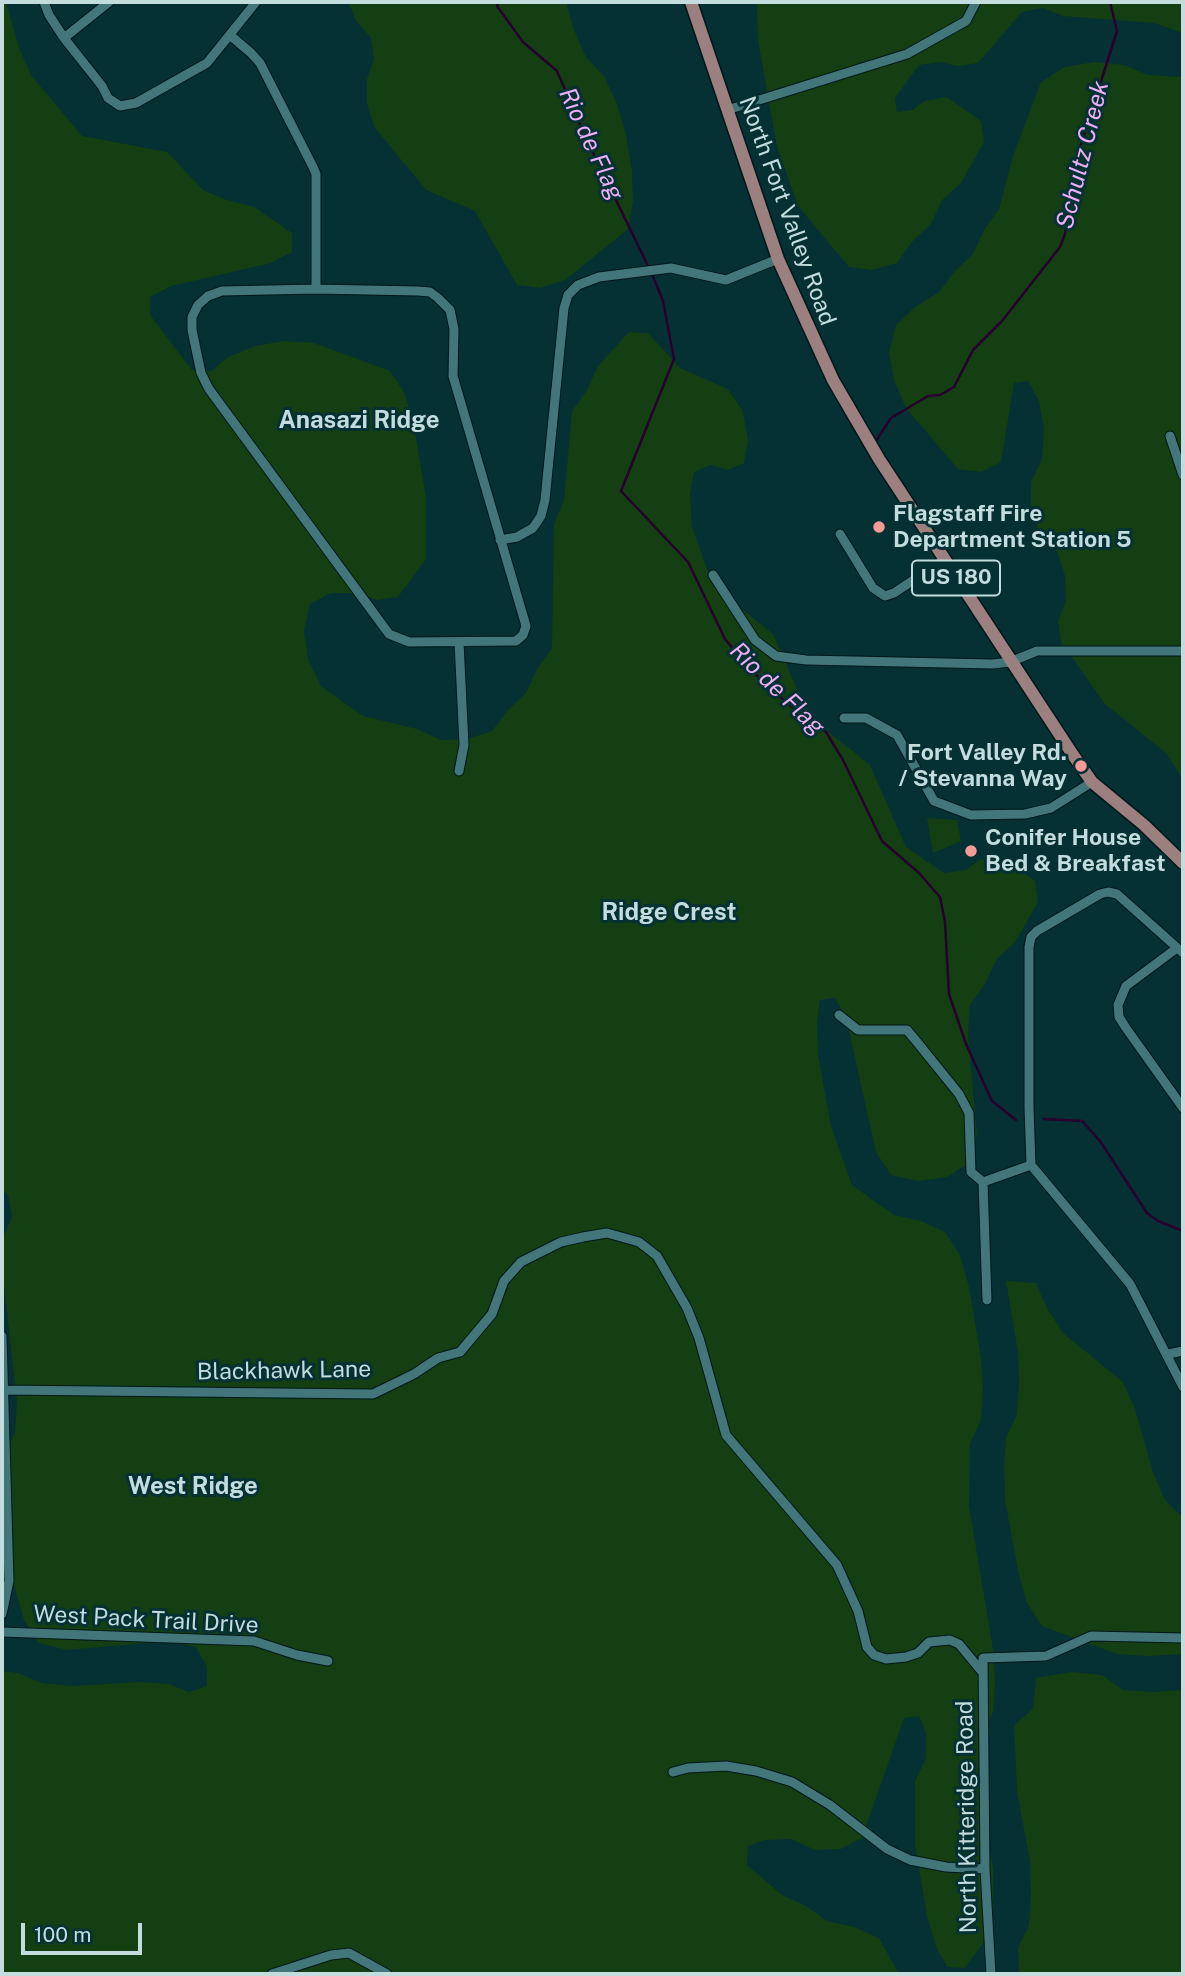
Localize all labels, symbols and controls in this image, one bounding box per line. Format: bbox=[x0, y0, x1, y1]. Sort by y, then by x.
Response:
water label: Schultz Creek bbox=[1051, 78, 1115, 232]
water label: Rio de Flag bbox=[552, 83, 630, 205]
street label: North Fort Valley Road bbox=[733, 93, 841, 329]
district label: Anasazi Ridge bbox=[278, 407, 440, 435]
place label: Flagstaff Fire Department Station 5 bbox=[893, 500, 1132, 554]
marker: Flagstaff Fire Department Station 5 bbox=[871, 519, 887, 535]
road number: US 180 bbox=[912, 560, 1000, 596]
water label: Rio de Flag bbox=[724, 637, 830, 741]
place label: Fort Valley Rd. / Stevanna Way bbox=[899, 739, 1067, 793]
marker: Fort Valley Rd. / Stevanna Way bbox=[1073, 758, 1089, 774]
place label: Conifer House Bed & Breakfast bbox=[985, 824, 1166, 878]
marker: Conifer House Bed & Breakfast bbox=[963, 843, 979, 859]
district label: Ridge Crest bbox=[601, 899, 737, 927]
street label: Blackhawk Lane bbox=[197, 1356, 371, 1386]
district label: West Ridge bbox=[128, 1473, 258, 1501]
street label: West Pack Trail Drive bbox=[33, 1600, 259, 1640]
street label: North Kitteridge Road bbox=[951, 1700, 983, 1934]
scale bar bbox=[24, 1910, 145, 1954]
text: 100 m bbox=[34, 1922, 91, 1947]

